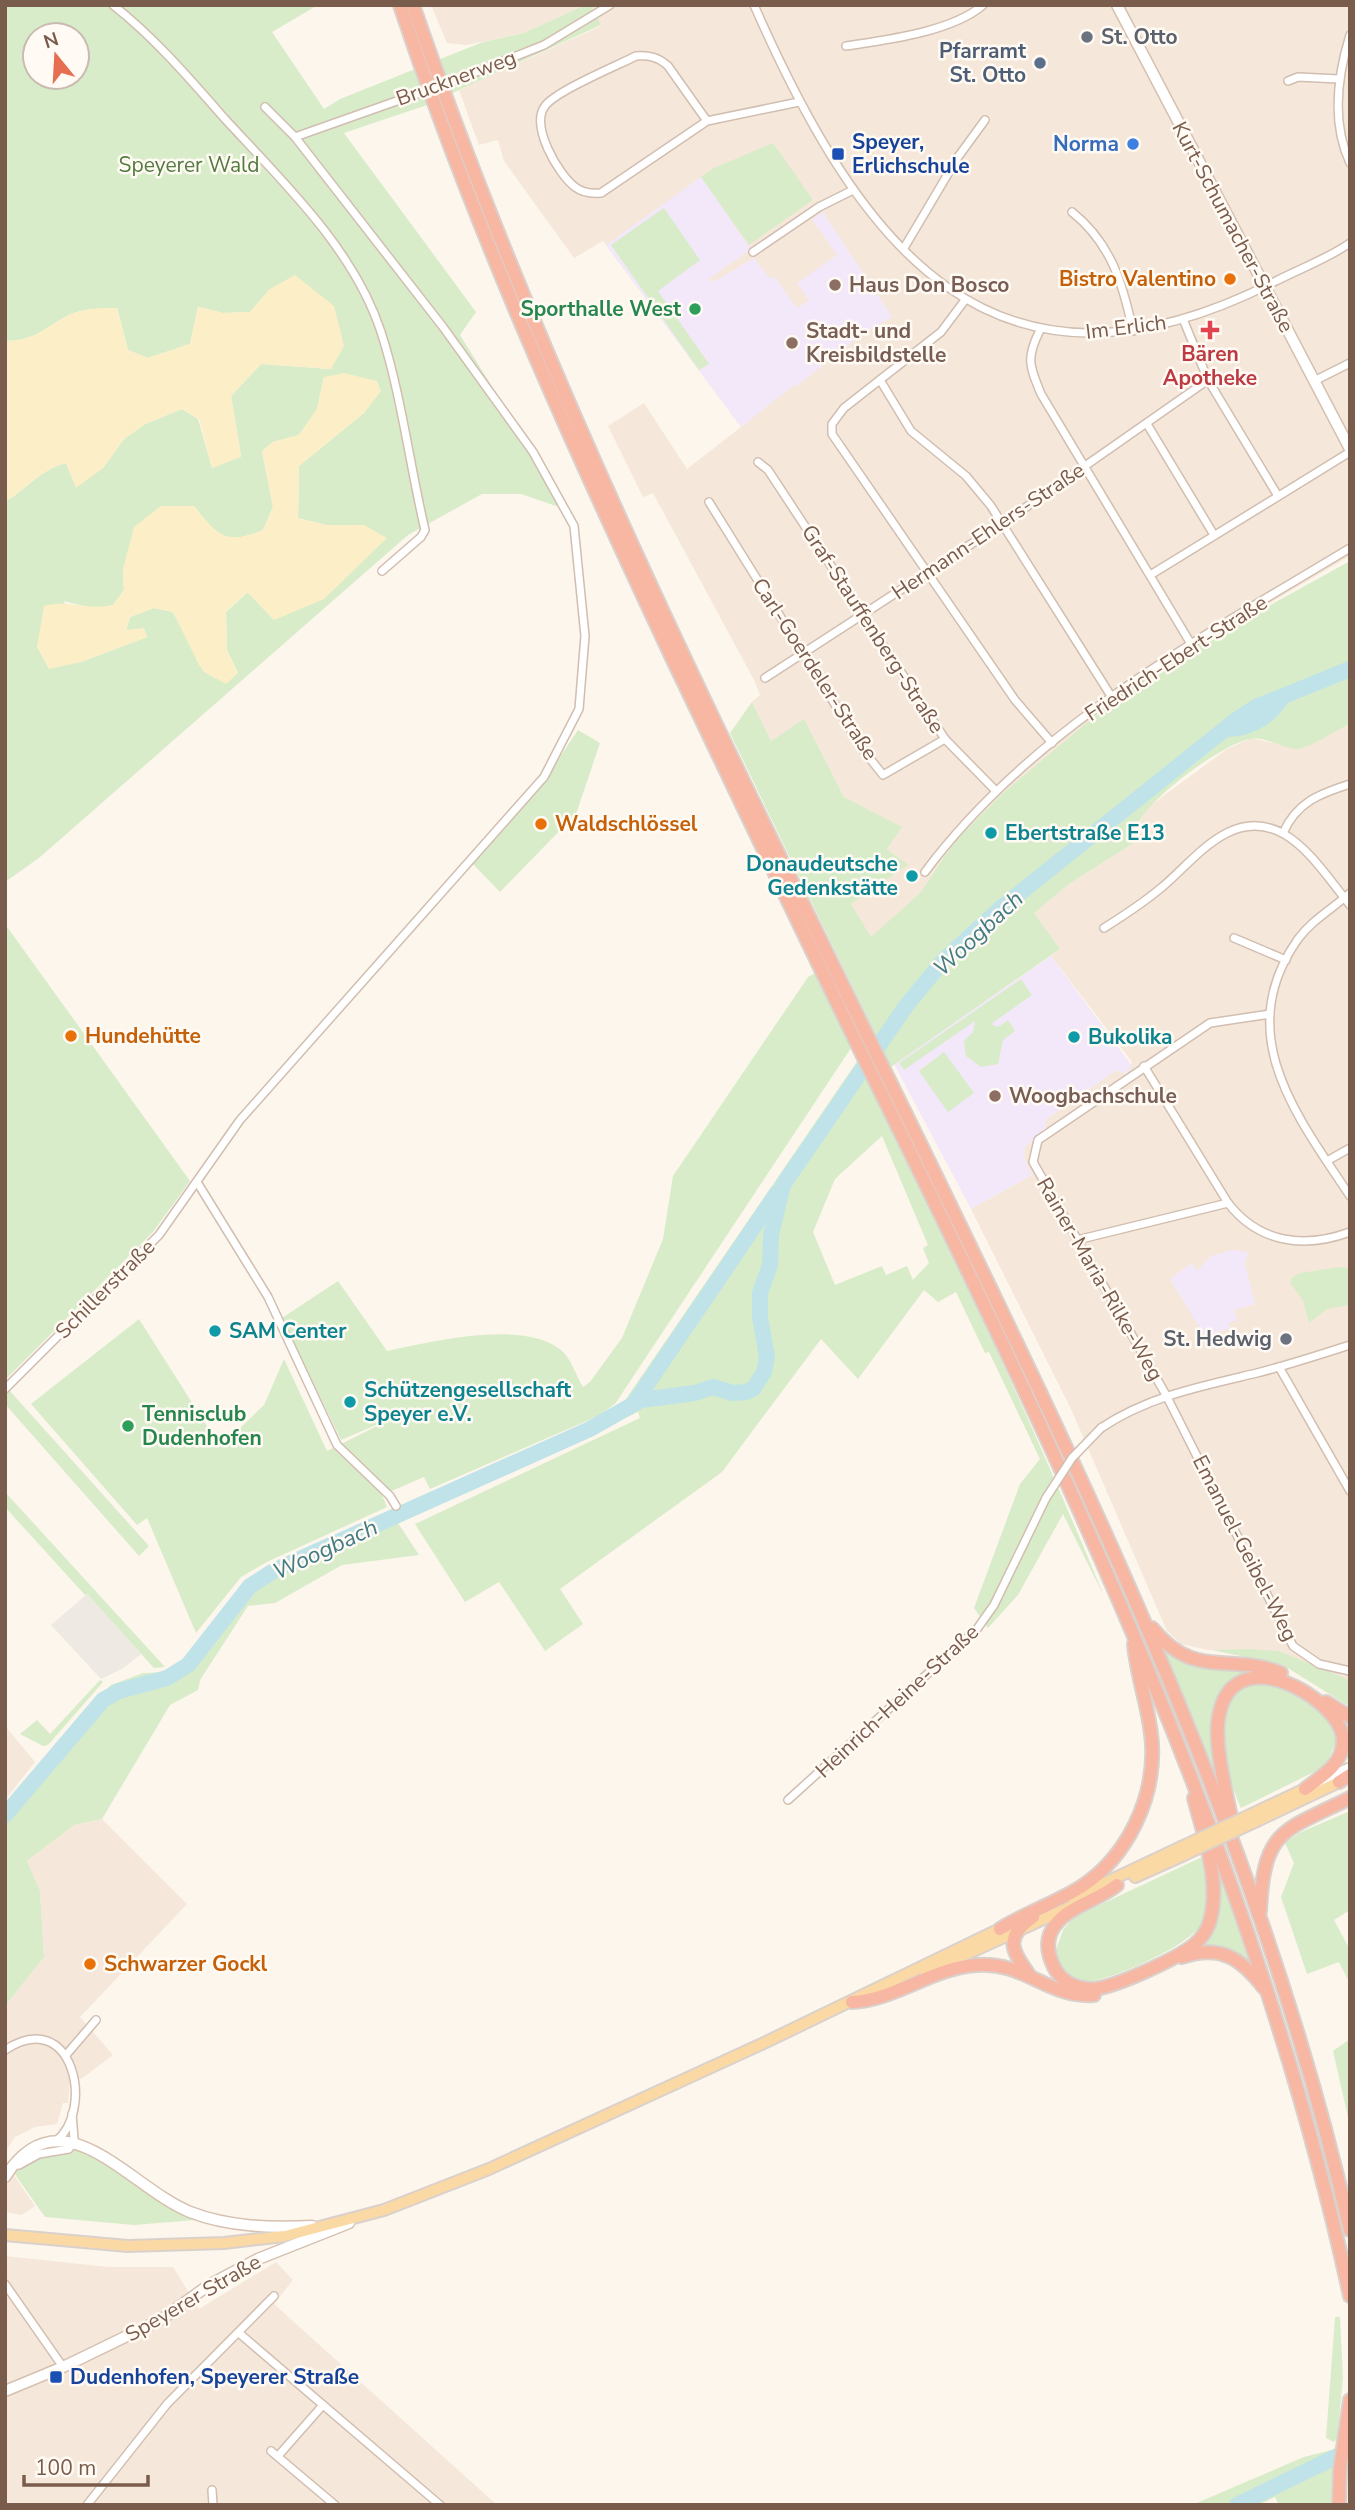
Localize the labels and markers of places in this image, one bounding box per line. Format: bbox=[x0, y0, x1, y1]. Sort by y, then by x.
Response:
place label: St. Otto bbox=[1101, 23, 1177, 51]
marker: St. Otto bbox=[1079, 29, 1095, 45]
place label: Pfarramt St. Otto bbox=[939, 37, 1027, 89]
marker: Pfarramt St. Otto bbox=[1032, 55, 1048, 71]
place label: Speyer, Erlichschule bbox=[852, 128, 970, 180]
place label: Norma bbox=[1053, 130, 1119, 158]
marker: Norma bbox=[1125, 136, 1141, 152]
marker: Speyer, Erlichschule bbox=[830, 146, 846, 162]
place label: Bistro Valentino bbox=[1059, 265, 1216, 293]
place label: Haus Don Bosco bbox=[849, 271, 1009, 299]
marker: Bistro Valentino bbox=[1222, 271, 1238, 287]
marker: Haus Don Bosco bbox=[827, 277, 843, 293]
place label: Sporthalle West bbox=[520, 295, 682, 323]
marker: Sporthalle West bbox=[687, 301, 703, 317]
place label: Stadt- und Kreisbildstelle bbox=[806, 317, 946, 369]
marker: Bären Apotheke bbox=[1202, 322, 1218, 338]
marker: Stadt- und Kreisbildstelle bbox=[784, 335, 800, 351]
place label: Bären Apotheke bbox=[1163, 340, 1257, 392]
place label: Waldschlössel bbox=[555, 810, 698, 838]
marker: Waldschlössel bbox=[533, 816, 549, 832]
place label: Ebertstraße E13 bbox=[1005, 819, 1165, 847]
marker: Ebertstraße E13 bbox=[983, 825, 999, 841]
place label: Donaudeutsche Gedenkstätte bbox=[746, 850, 898, 902]
marker: Donaudeutsche Gedenkstätte bbox=[904, 868, 920, 884]
place label: Hundehütte bbox=[85, 1022, 201, 1050]
place label: Bukolika bbox=[1088, 1023, 1172, 1051]
marker: Hundehütte bbox=[63, 1028, 79, 1044]
marker: Bukolika bbox=[1066, 1029, 1082, 1045]
place label: Woogbachschule bbox=[1009, 1082, 1177, 1110]
marker: Woogbachschule bbox=[987, 1088, 1003, 1104]
place label: SAM Center bbox=[229, 1317, 347, 1345]
marker: SAM Center bbox=[207, 1323, 223, 1339]
place label: St. Hedwig bbox=[1163, 1325, 1272, 1353]
marker: St. Hedwig bbox=[1278, 1331, 1294, 1347]
place label: Schützengesellschaft Speyer e.V. bbox=[364, 1376, 572, 1428]
marker: Schützengesellschaft Speyer e.V. bbox=[342, 1394, 358, 1410]
place label: Tennisclub Dudenhofen bbox=[142, 1400, 262, 1452]
marker: Tennisclub Dudenhofen bbox=[120, 1418, 136, 1434]
place label: Schwarzer Gockl bbox=[104, 1950, 268, 1978]
marker: Schwarzer Gockl bbox=[82, 1956, 98, 1972]
place label: Dudenhofen, Speyerer Straße bbox=[70, 2363, 359, 2391]
marker: Dudenhofen, Speyerer Straße bbox=[48, 2369, 64, 2385]

